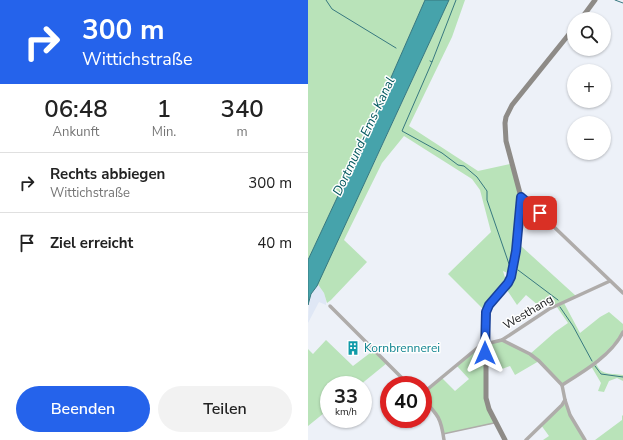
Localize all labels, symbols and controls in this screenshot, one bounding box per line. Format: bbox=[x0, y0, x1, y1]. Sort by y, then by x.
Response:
text: 300 m bbox=[82, 11, 165, 49]
map controls bbox=[567, 12, 611, 160]
button: search bbox=[567, 12, 611, 56]
icon: right bbox=[16, 16, 68, 68]
text: Wittichstraße bbox=[82, 47, 193, 71]
button: + bbox=[567, 64, 611, 108]
water label: Dortmund-Ems-Kanal bbox=[329, 74, 399, 199]
text: 06:48 bbox=[44, 93, 108, 125]
text: 1 bbox=[157, 93, 171, 125]
text: 340 bbox=[221, 93, 264, 125]
button: − bbox=[567, 116, 611, 160]
text: Ankunft bbox=[53, 123, 99, 141]
text: Min. bbox=[152, 123, 176, 141]
text: m bbox=[237, 123, 248, 141]
text: Rechts abbiegen bbox=[50, 164, 165, 184]
icon: right bbox=[16, 172, 38, 194]
text: 300 m bbox=[248, 173, 292, 193]
text: Wittichstraße bbox=[50, 184, 130, 202]
pin bbox=[523, 196, 557, 230]
icon: arrive bbox=[529, 202, 551, 224]
icon: arrive bbox=[16, 232, 38, 254]
text: Ziel erreicht bbox=[50, 233, 133, 253]
text: 40 m bbox=[257, 233, 292, 253]
street label: Westhang bbox=[500, 291, 556, 333]
position arrow bbox=[464, 332, 506, 374]
building icon: Kornbrennerei bbox=[345, 340, 361, 356]
place label: Kornbrennerei bbox=[364, 340, 440, 356]
speed limit sign: 40 bbox=[380, 376, 432, 428]
text: 33 bbox=[334, 383, 358, 410]
button: Beenden bbox=[16, 386, 150, 432]
button: Teilen bbox=[158, 386, 292, 432]
text: km/h bbox=[335, 405, 357, 419]

